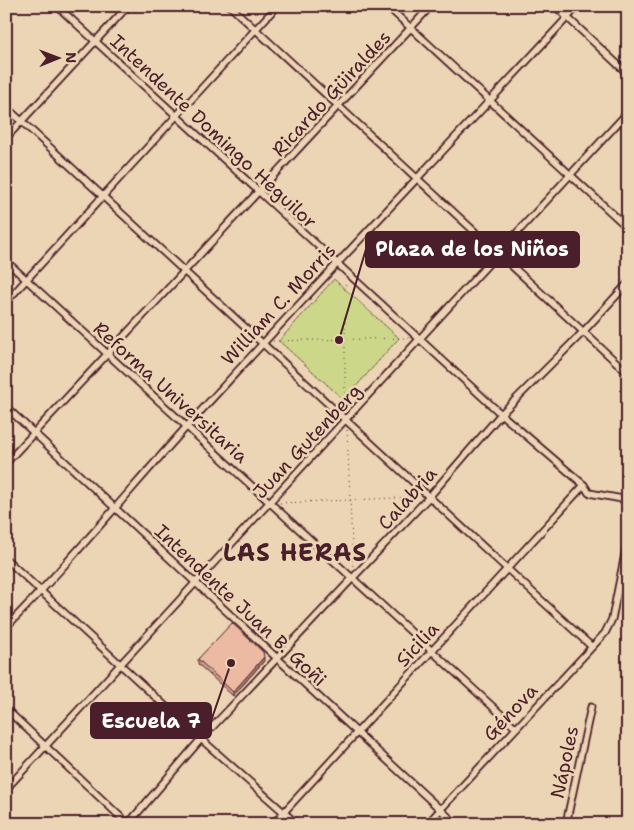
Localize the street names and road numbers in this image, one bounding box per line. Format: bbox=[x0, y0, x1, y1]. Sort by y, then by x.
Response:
street label: Ricardo Güiraldes bbox=[266, 25, 396, 162]
street label: Intendente Domingo Heguilor bbox=[105, 29, 322, 234]
street label: William C. Morris bbox=[215, 238, 341, 370]
street label: Reforma Universitaria bbox=[88, 316, 254, 469]
street label: Juan Gutenberg bbox=[248, 379, 367, 504]
street label: Calabria bbox=[372, 461, 442, 535]
street label: Intendente Juan B. Goñi bbox=[149, 519, 332, 692]
street label: Sicilia bbox=[390, 617, 445, 672]
street label: Génova bbox=[478, 678, 543, 746]
street label: Nápoles bbox=[545, 723, 584, 801]

